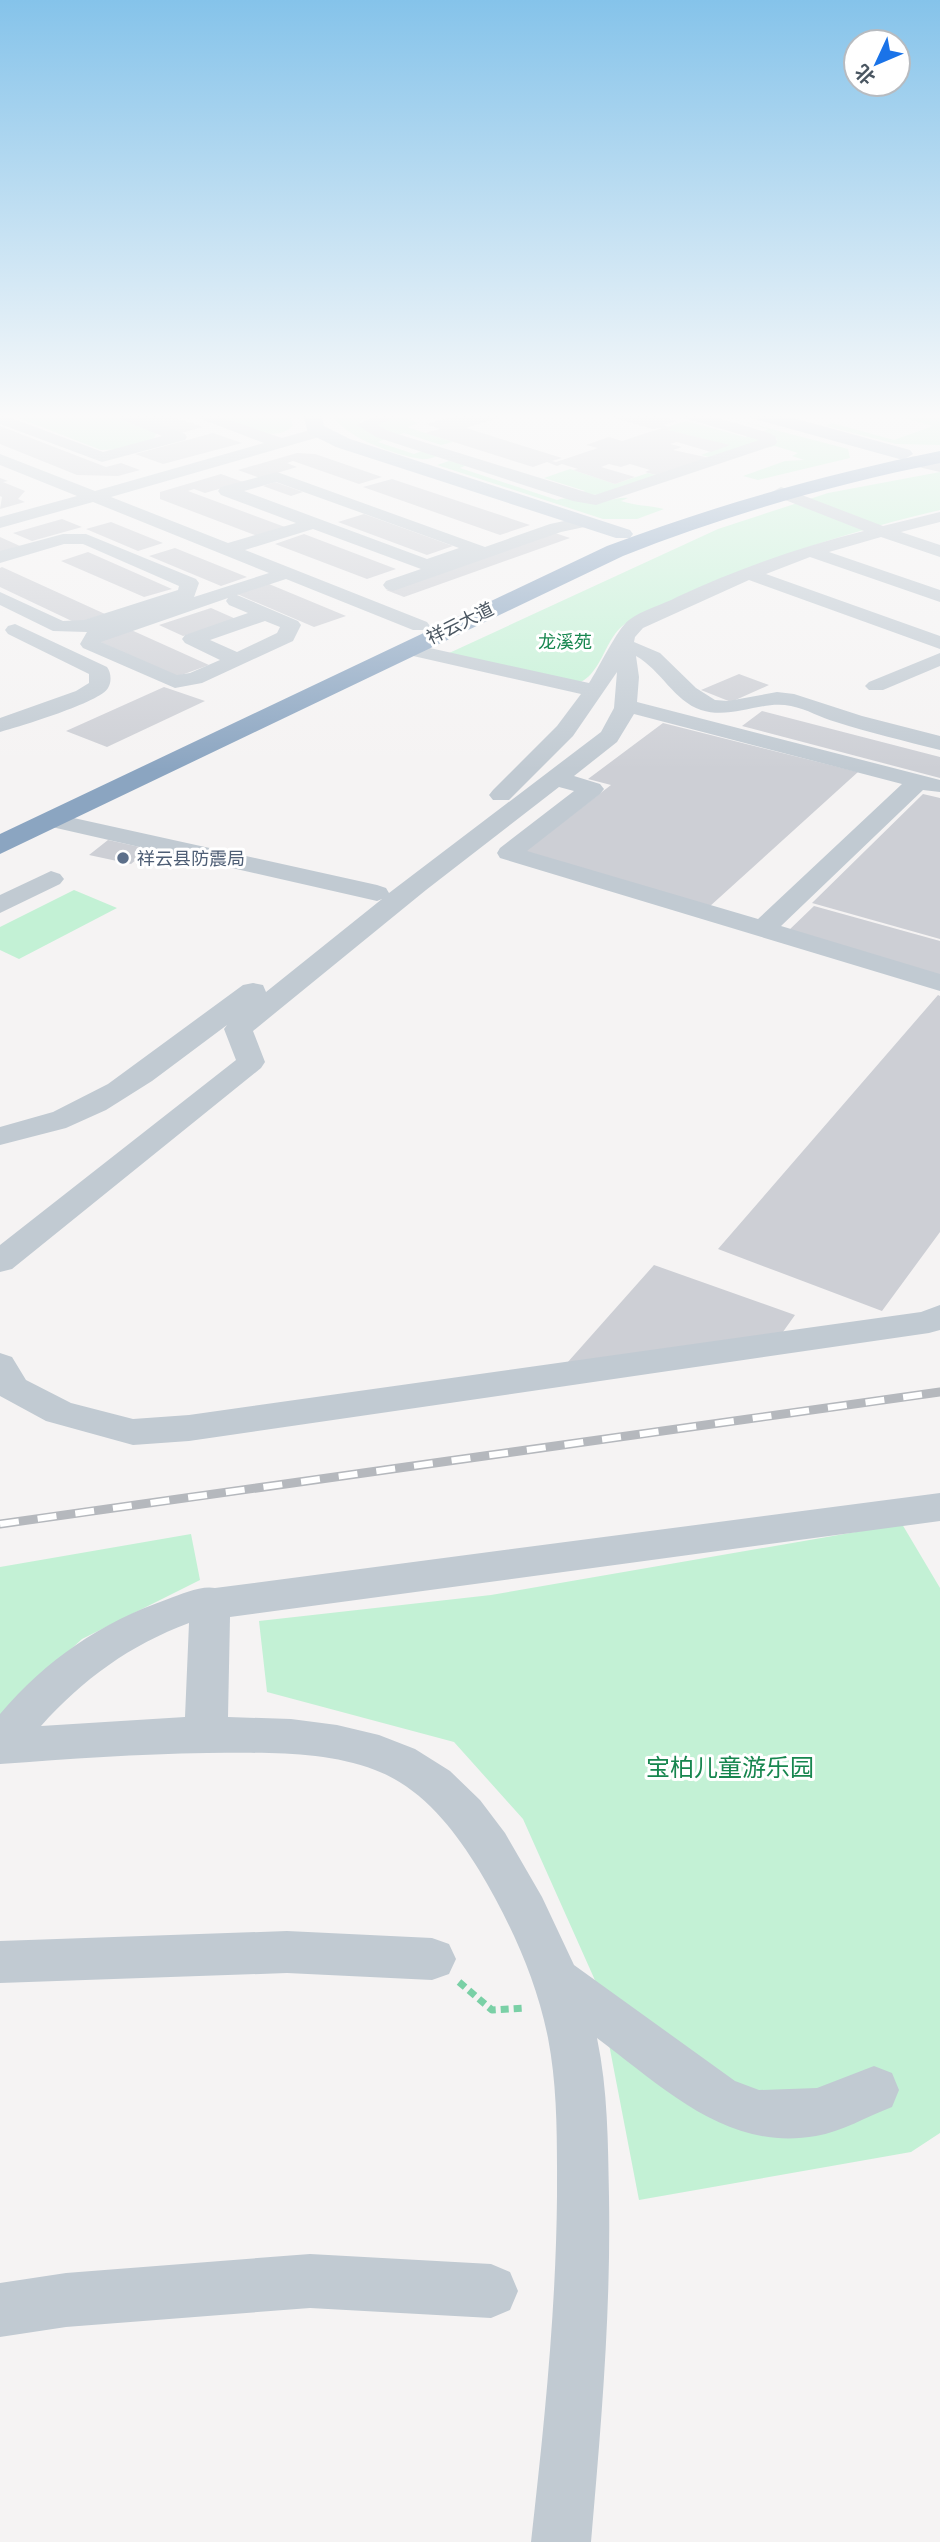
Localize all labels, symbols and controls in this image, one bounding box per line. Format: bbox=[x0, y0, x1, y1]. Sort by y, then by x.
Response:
north arrow bbox=[842, 28, 912, 98]
text: 北 bbox=[850, 60, 879, 89]
street label: 祥云大道 bbox=[423, 598, 497, 648]
park label: 龙溪苑 bbox=[538, 631, 592, 652]
place label: 祥云县防震局 bbox=[137, 848, 245, 869]
marker: 祥云县防震局 bbox=[115, 850, 131, 866]
park label: 宝柏儿童游乐园 bbox=[646, 1754, 814, 1781]

